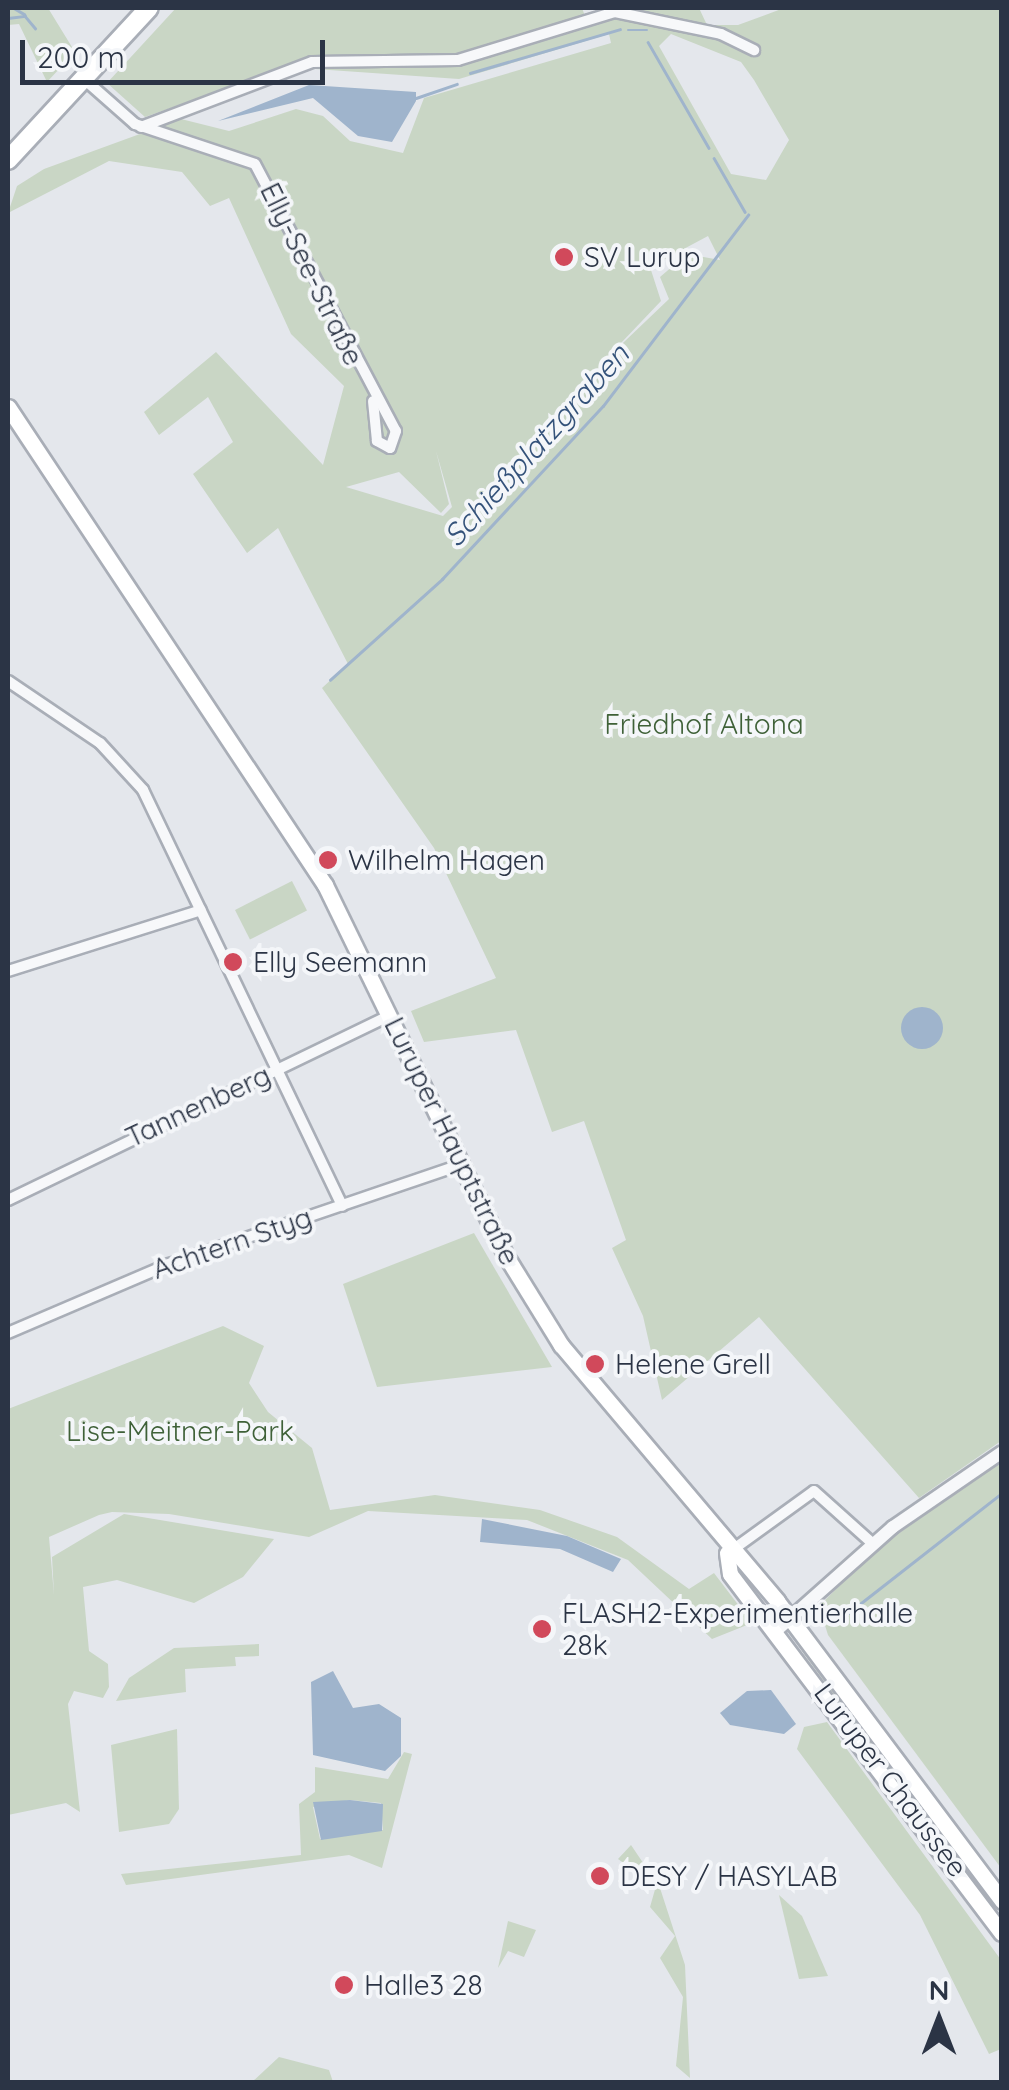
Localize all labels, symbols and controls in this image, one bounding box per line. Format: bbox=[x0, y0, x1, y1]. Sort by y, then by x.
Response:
scale bar bbox=[25, 20, 330, 82]
text: 200 m bbox=[37, 38, 125, 76]
street label: Elly-See-Straße bbox=[253, 177, 371, 371]
place label: SV Lurup bbox=[584, 240, 701, 274]
marker: SV Lurup bbox=[553, 246, 575, 268]
water label: Schießplatzgraben bbox=[436, 337, 636, 553]
park label: Friedhof Altona bbox=[604, 707, 804, 741]
place label: Wilhelm Hagen bbox=[348, 843, 545, 877]
marker: Wilhelm Hagen bbox=[317, 849, 339, 871]
place label: Elly Seemann bbox=[253, 945, 427, 979]
marker: Elly Seemann bbox=[222, 951, 244, 973]
street label: Luruper Hauptstraße bbox=[377, 1012, 527, 1270]
street label: Tannenberg bbox=[120, 1058, 276, 1154]
street label: Achtern Styg bbox=[148, 1200, 316, 1286]
place label: Helene Grell bbox=[615, 1347, 771, 1381]
marker: Helene Grell bbox=[584, 1353, 606, 1375]
park label: Lise-Meitner-Park bbox=[66, 1414, 294, 1448]
place label: FLASH2-Experimentierhalle 28k bbox=[562, 1596, 913, 1662]
marker: FLASH2-Experimentierhalle 28k bbox=[531, 1618, 553, 1640]
street label: Luruper Chaussee bbox=[807, 1677, 975, 1883]
place label: DESY / HASYLAB bbox=[620, 1859, 837, 1893]
marker: DESY / HASYLAB bbox=[589, 1865, 611, 1887]
place label: Halle3 28 bbox=[364, 1968, 482, 2002]
north arrow bbox=[889, 1970, 989, 2070]
text: N bbox=[929, 1972, 949, 2007]
marker: Halle3 28 bbox=[333, 1974, 355, 1996]

